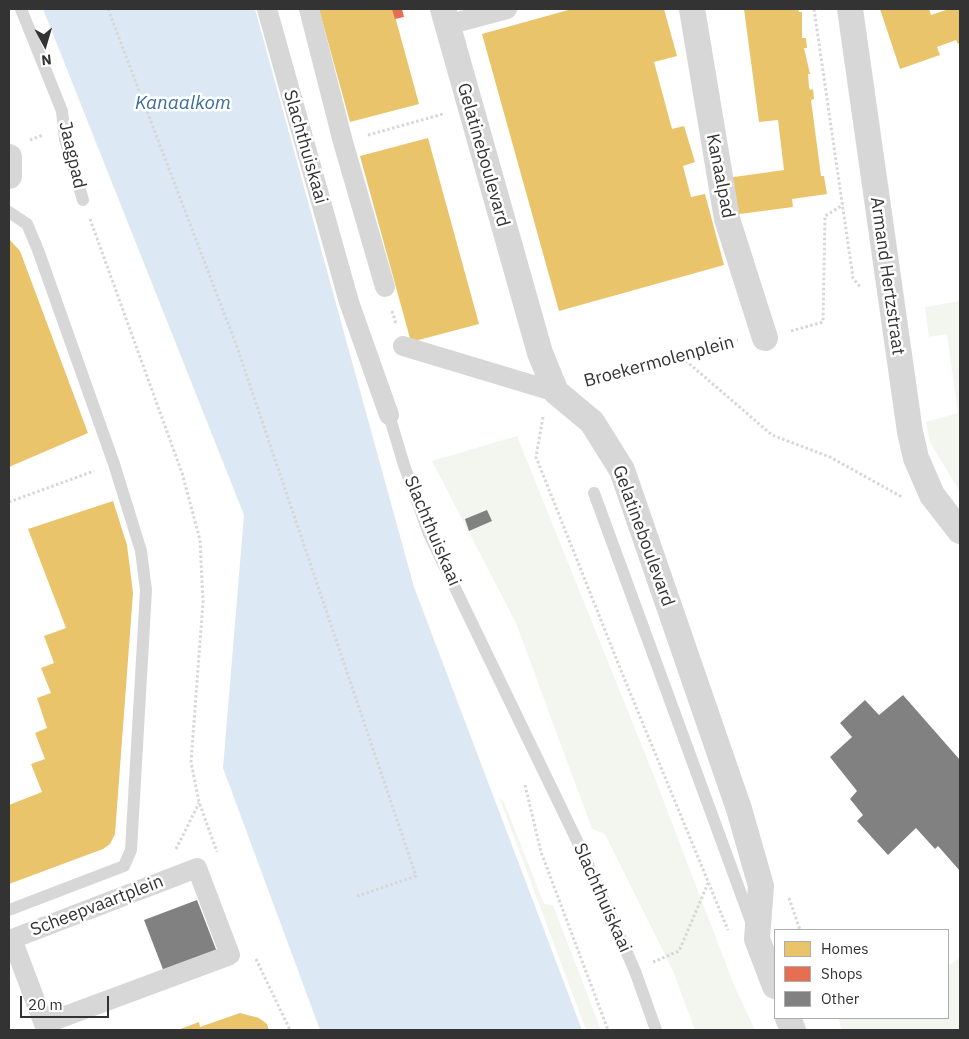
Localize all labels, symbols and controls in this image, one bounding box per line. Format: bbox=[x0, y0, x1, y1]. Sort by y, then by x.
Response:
north arrow bbox=[20, 20, 70, 70]
text: N bbox=[41, 50, 53, 69]
street label: Gelatineboulevard bbox=[452, 81, 514, 229]
street label: Slachthuiskaai bbox=[278, 88, 332, 206]
water label: Kanaalkom bbox=[135, 93, 231, 115]
street label: Jaagpad bbox=[54, 119, 90, 191]
street label: Kanaalpad bbox=[701, 132, 739, 220]
street label: Armand Hertzstraat bbox=[865, 196, 909, 356]
street label: Broekermolenplein bbox=[582, 332, 736, 392]
street label: Gelatineboulevard bbox=[607, 463, 679, 609]
street label: Slachthuiskaai bbox=[399, 473, 465, 589]
street label: Slachthuiskaai bbox=[568, 840, 636, 956]
street label: Scheepvaartplein bbox=[27, 871, 167, 941]
legend bbox=[774, 929, 949, 1019]
text: Homes bbox=[821, 939, 869, 958]
text: Shops bbox=[821, 964, 863, 983]
scale bar bbox=[22, 986, 111, 1018]
text: Other bbox=[821, 989, 859, 1008]
text: 20 m bbox=[28, 995, 63, 1014]

